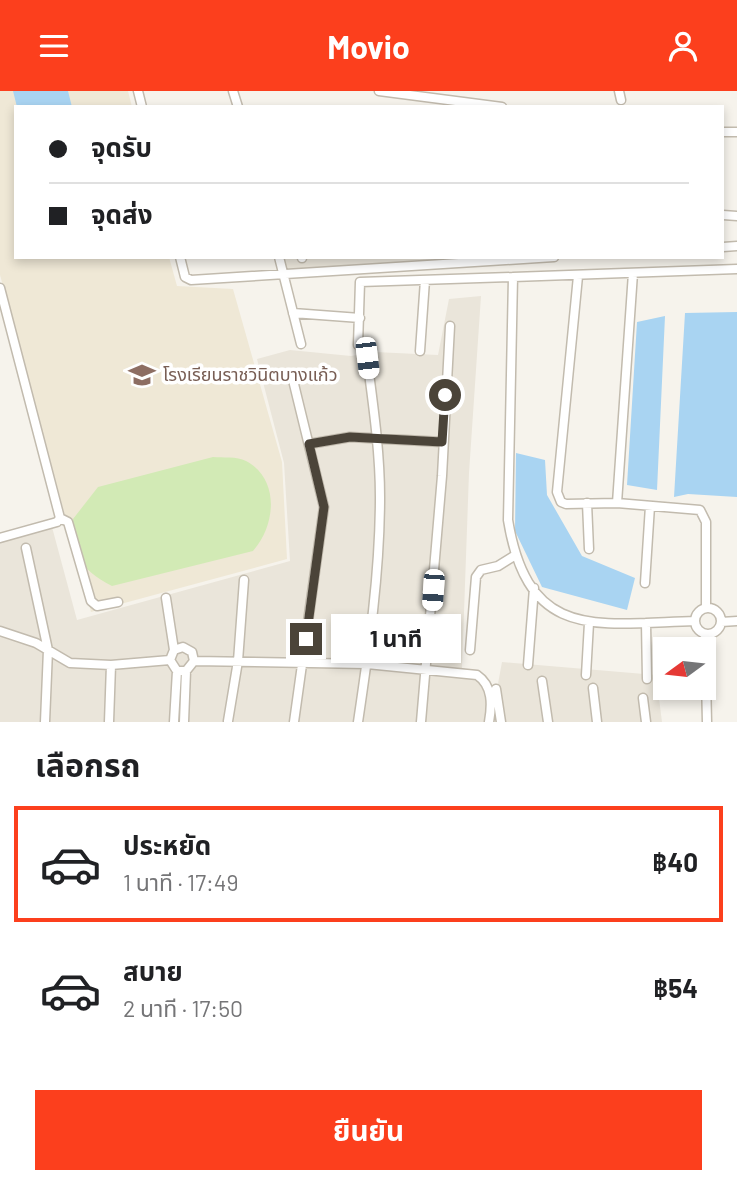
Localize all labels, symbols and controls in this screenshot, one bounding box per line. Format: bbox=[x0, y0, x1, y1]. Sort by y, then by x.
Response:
icon: menu bbox=[35, 27, 73, 65]
text: Movio bbox=[327, 27, 410, 65]
icon: person bbox=[664, 27, 702, 65]
text: จุดรับ bbox=[91, 131, 152, 162]
text: จุดส่ง bbox=[91, 198, 153, 229]
car bbox=[355, 336, 380, 380]
school or university icon: โรงเรียนราชวินิตบางแก้ว bbox=[127, 360, 157, 390]
place label: โรงเรียนราชวินิตบางแก้ว bbox=[163, 363, 338, 385]
route start bbox=[429, 379, 461, 411]
car bbox=[422, 568, 445, 612]
callout: 1 นาที bbox=[330, 615, 460, 663]
route end bbox=[290, 623, 322, 655]
text: 1 นาที bbox=[370, 624, 422, 652]
north arrow bbox=[653, 637, 716, 700]
map controls bbox=[653, 637, 716, 700]
text: เลือกรถ bbox=[35, 745, 140, 783]
text: ประหยัด bbox=[123, 829, 211, 860]
icon: car bbox=[39, 833, 102, 896]
text: ฿40 bbox=[652, 846, 698, 877]
text: 1 นาที · 17:49 bbox=[123, 868, 239, 896]
text: สบาย bbox=[123, 955, 183, 986]
icon: car bbox=[39, 959, 102, 1022]
text: ฿54 bbox=[653, 972, 698, 1003]
text: 2 นาที · 17:50 bbox=[123, 994, 243, 1022]
button: ยืนยัน bbox=[35, 1090, 702, 1170]

